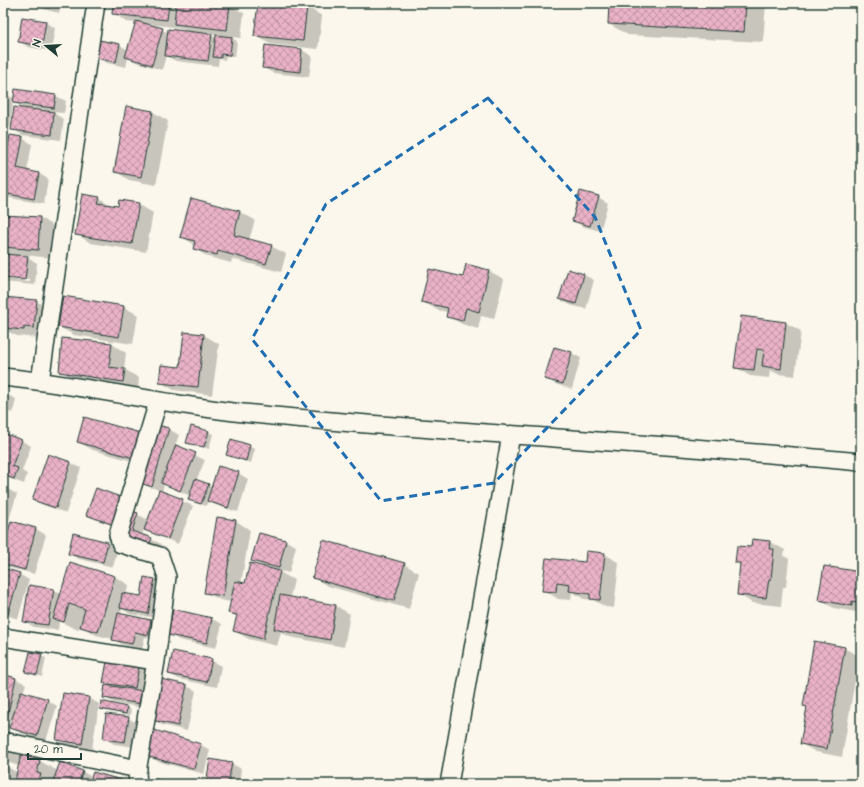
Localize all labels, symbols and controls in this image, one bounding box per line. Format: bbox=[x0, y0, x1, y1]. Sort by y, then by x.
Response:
north arrow bbox=[26, 26, 66, 66]
text: N bbox=[29, 37, 45, 49]
scale bar bbox=[28, 735, 81, 761]
text: 20 m bbox=[34, 741, 63, 758]

